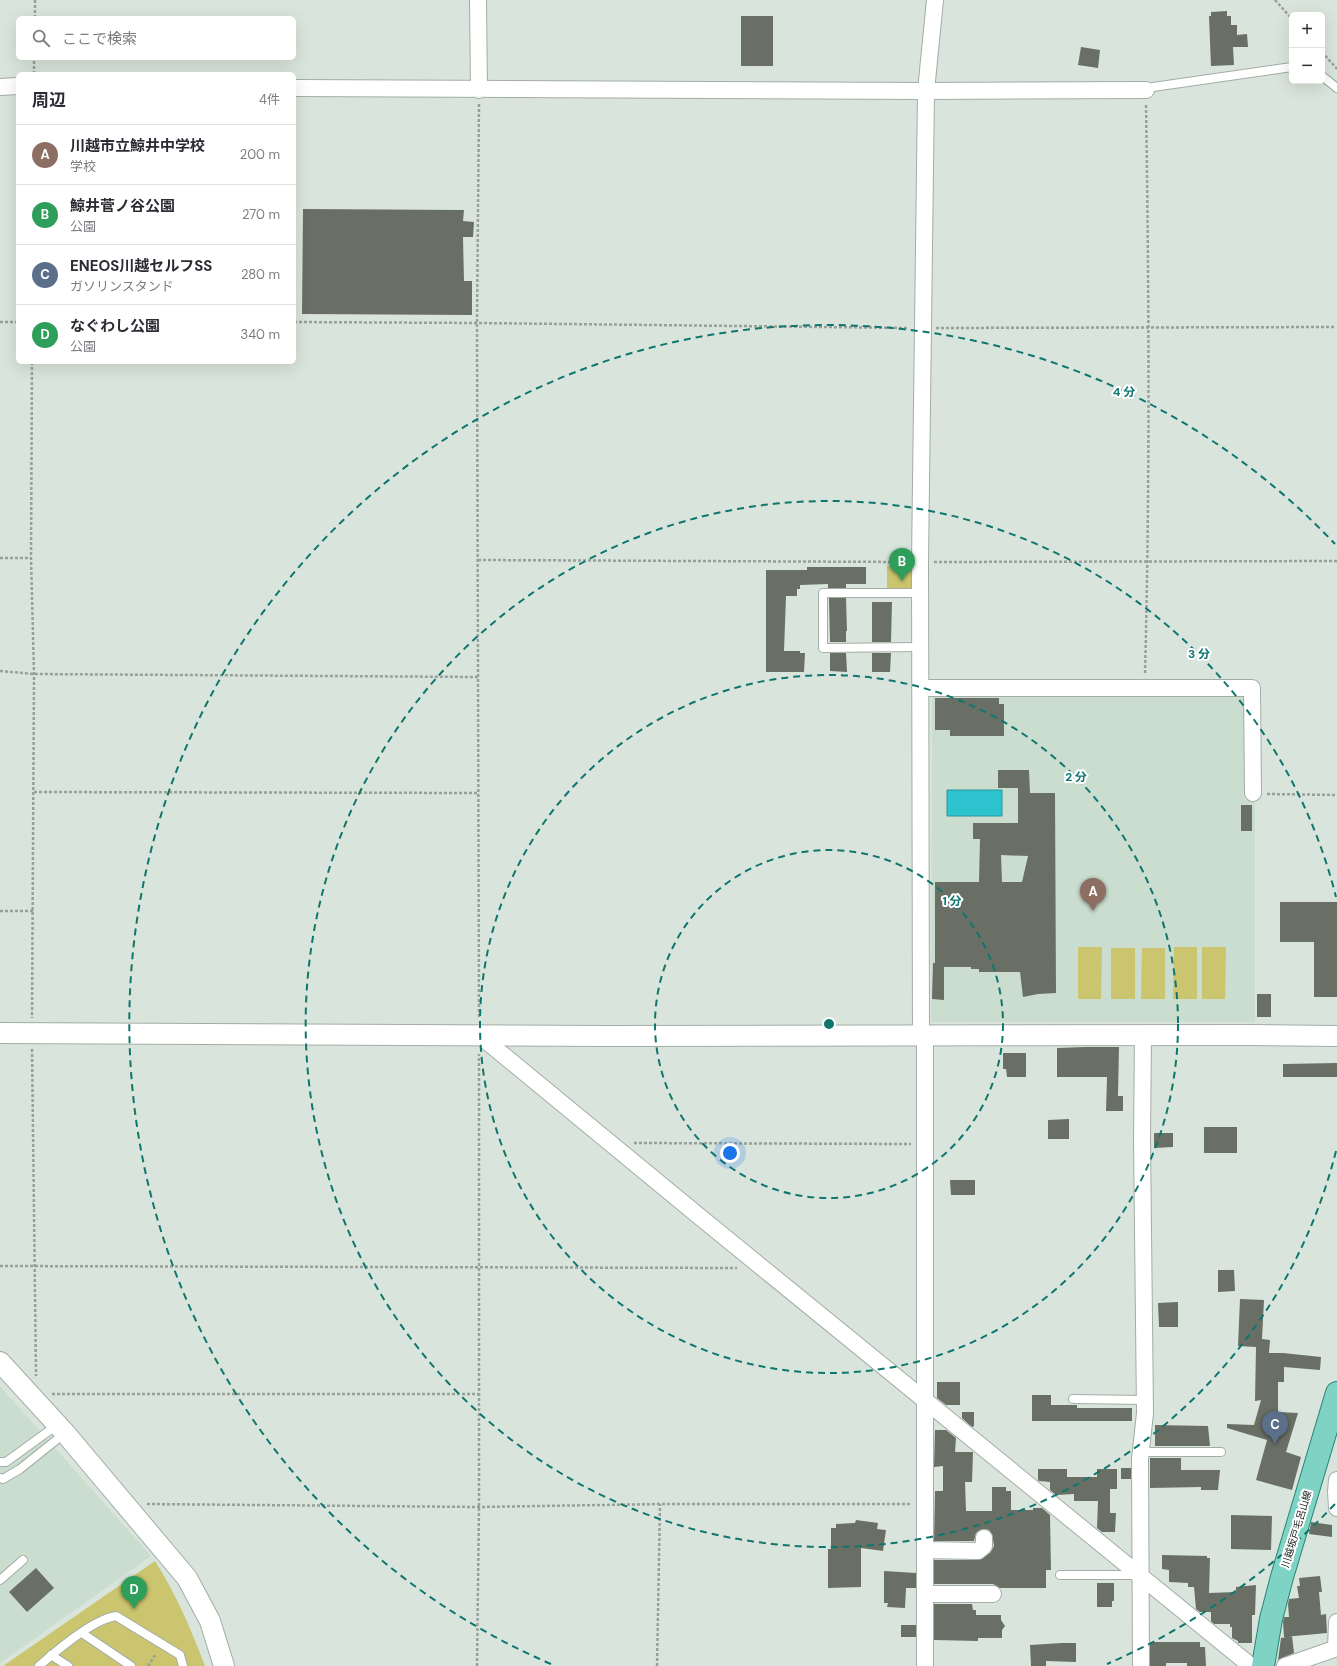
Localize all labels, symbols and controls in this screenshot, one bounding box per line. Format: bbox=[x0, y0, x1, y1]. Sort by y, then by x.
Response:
map controls bbox=[1289, 12, 1325, 84]
button: + bbox=[1289, 12, 1325, 48]
search box bbox=[16, 16, 296, 60]
icon: search bbox=[30, 27, 52, 49]
text: ここで検索 bbox=[62, 29, 137, 49]
button: − bbox=[1289, 48, 1325, 84]
text: 周辺 bbox=[32, 89, 66, 111]
text: 4件 bbox=[259, 91, 280, 108]
text: 川越市立鯨井中学校 bbox=[70, 136, 205, 156]
text: A bbox=[40, 146, 50, 163]
text: 200 m bbox=[240, 146, 280, 163]
text: 学校 bbox=[70, 158, 96, 175]
text: 鯨井菅ノ谷公園 bbox=[70, 196, 175, 216]
text: B bbox=[41, 206, 49, 223]
text: 270 m bbox=[242, 206, 280, 223]
text: 公園 bbox=[70, 218, 96, 235]
text: ENEOS川越セルフSS bbox=[70, 256, 212, 276]
text: C bbox=[40, 266, 50, 283]
text: 280 m bbox=[241, 266, 280, 283]
text: ガソリンスタンド bbox=[70, 278, 174, 295]
text: なぐわし公園 bbox=[70, 316, 160, 336]
text: D bbox=[40, 326, 50, 343]
text: 340 m bbox=[240, 326, 280, 343]
text: 公園 bbox=[70, 338, 96, 355]
text: 4 分 bbox=[1113, 384, 1135, 400]
pin: B bbox=[889, 548, 915, 581]
text: 3 分 bbox=[1188, 646, 1210, 662]
text: 2 分 bbox=[1065, 769, 1087, 785]
pin: A bbox=[1080, 878, 1106, 911]
text: 1 分 bbox=[942, 893, 962, 909]
centre of rings bbox=[822, 1017, 836, 1031]
your location bbox=[720, 1143, 740, 1163]
pin: C bbox=[1262, 1411, 1288, 1444]
street label: 川越坂戸毛呂山線 bbox=[1279, 1489, 1314, 1569]
pin: D bbox=[121, 1576, 147, 1609]

